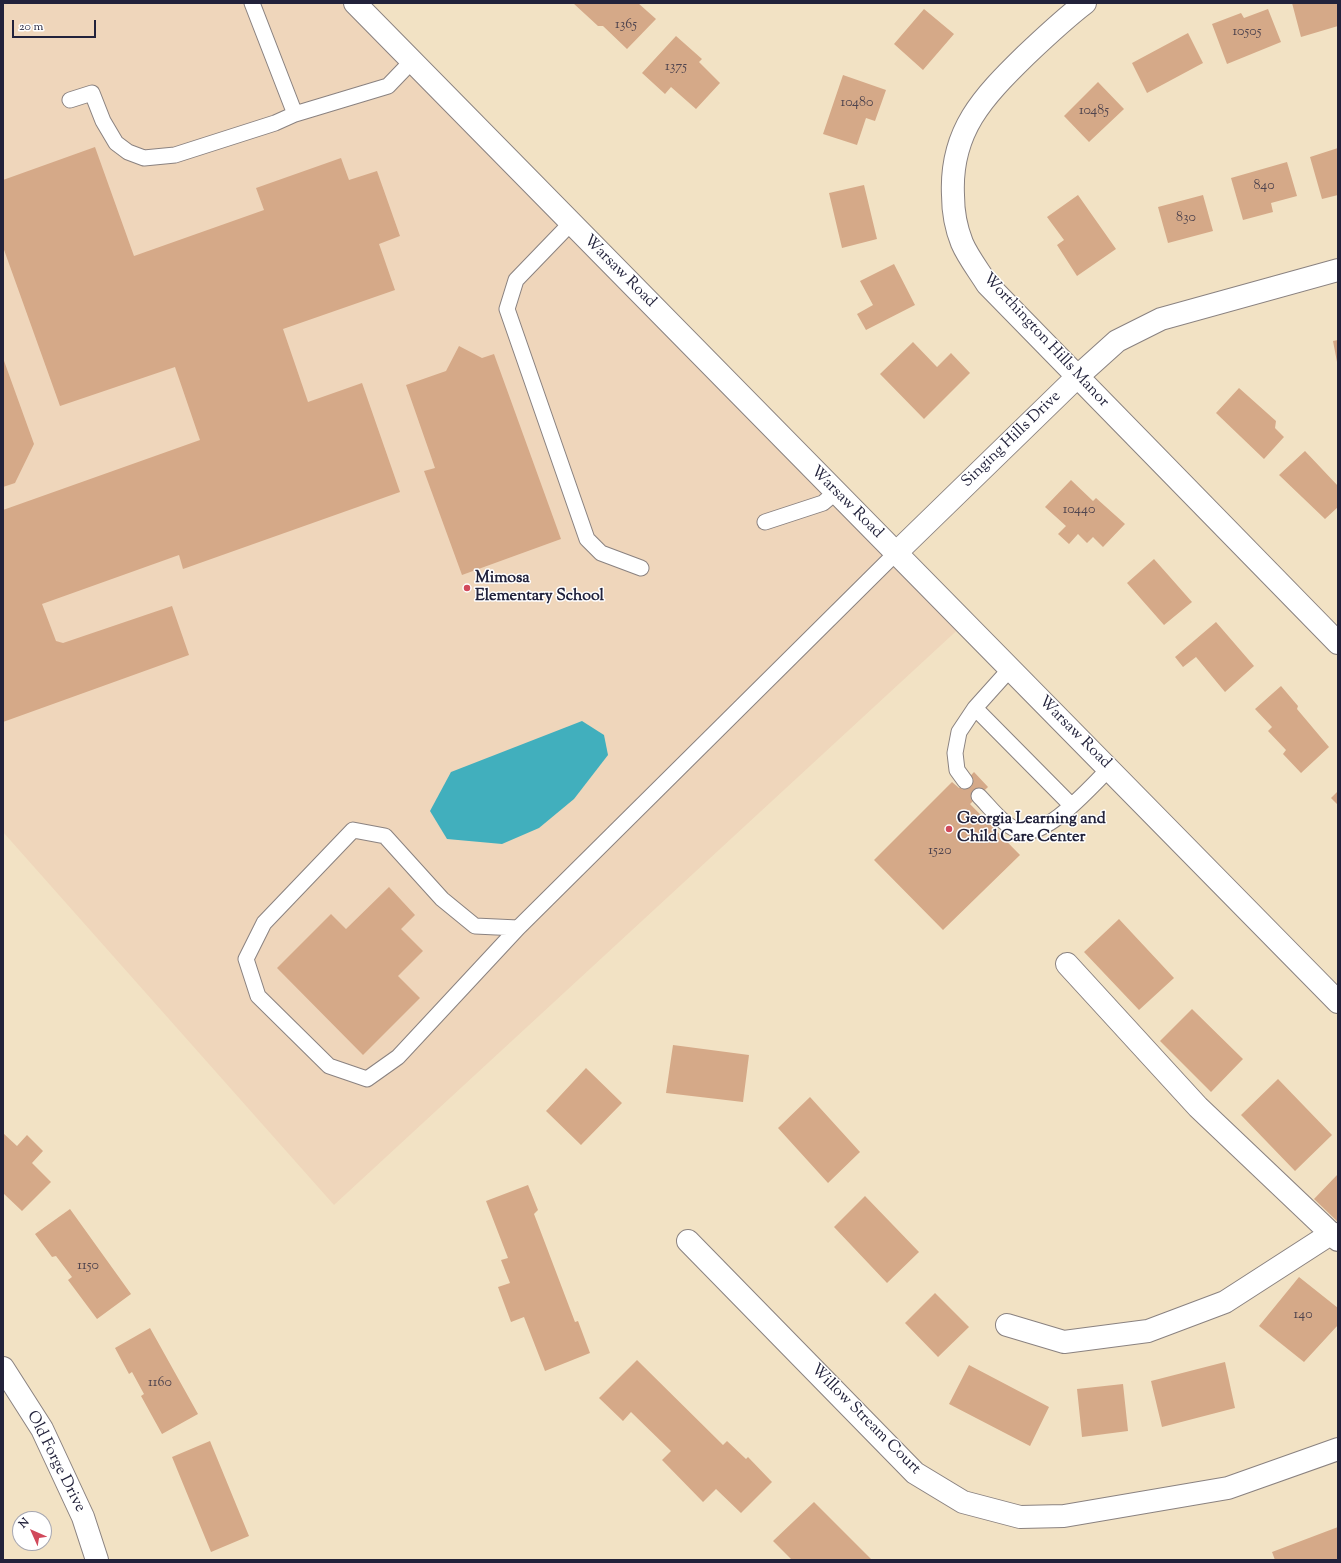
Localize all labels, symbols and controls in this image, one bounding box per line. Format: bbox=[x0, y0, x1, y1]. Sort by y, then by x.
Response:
scale bar bbox=[14, 12, 98, 38]
text: 20 m bbox=[19, 18, 43, 36]
house number: 1365 bbox=[615, 18, 637, 34]
house number: 10505 bbox=[1232, 25, 1262, 41]
house number: 1375 bbox=[665, 60, 687, 76]
house number: 10480 bbox=[841, 96, 873, 112]
house number: 10485 bbox=[1079, 104, 1109, 120]
house number: 840 bbox=[1253, 179, 1275, 195]
house number: 830 bbox=[1176, 211, 1196, 227]
street label: Warsaw Road bbox=[579, 232, 659, 312]
street label: Worthington Hills Manor bbox=[978, 270, 1112, 412]
street label: Singing Hills Drive bbox=[958, 388, 1066, 492]
street label: Warsaw Road bbox=[806, 463, 886, 543]
house number: 10440 bbox=[1063, 503, 1095, 519]
place label: Mimosa Elementary School bbox=[475, 569, 604, 607]
marker: Mimosa Elementary School bbox=[462, 583, 472, 593]
street label: Warsaw Road bbox=[1034, 693, 1114, 773]
place label: Georgia Learning and Child Care Center bbox=[957, 810, 1106, 848]
marker: Georgia Learning and Child Care Center bbox=[944, 824, 954, 834]
house number: 1520 bbox=[928, 844, 952, 860]
house number: 1150 bbox=[77, 1259, 99, 1275]
house number: 140 bbox=[1293, 1308, 1313, 1324]
street label: Willow Stream Court bbox=[806, 1361, 924, 1479]
house number: 1160 bbox=[148, 1376, 172, 1392]
street label: Old Forge Drive bbox=[21, 1408, 89, 1516]
north arrow bbox=[12, 1511, 52, 1551]
text: N bbox=[15, 1514, 33, 1532]

